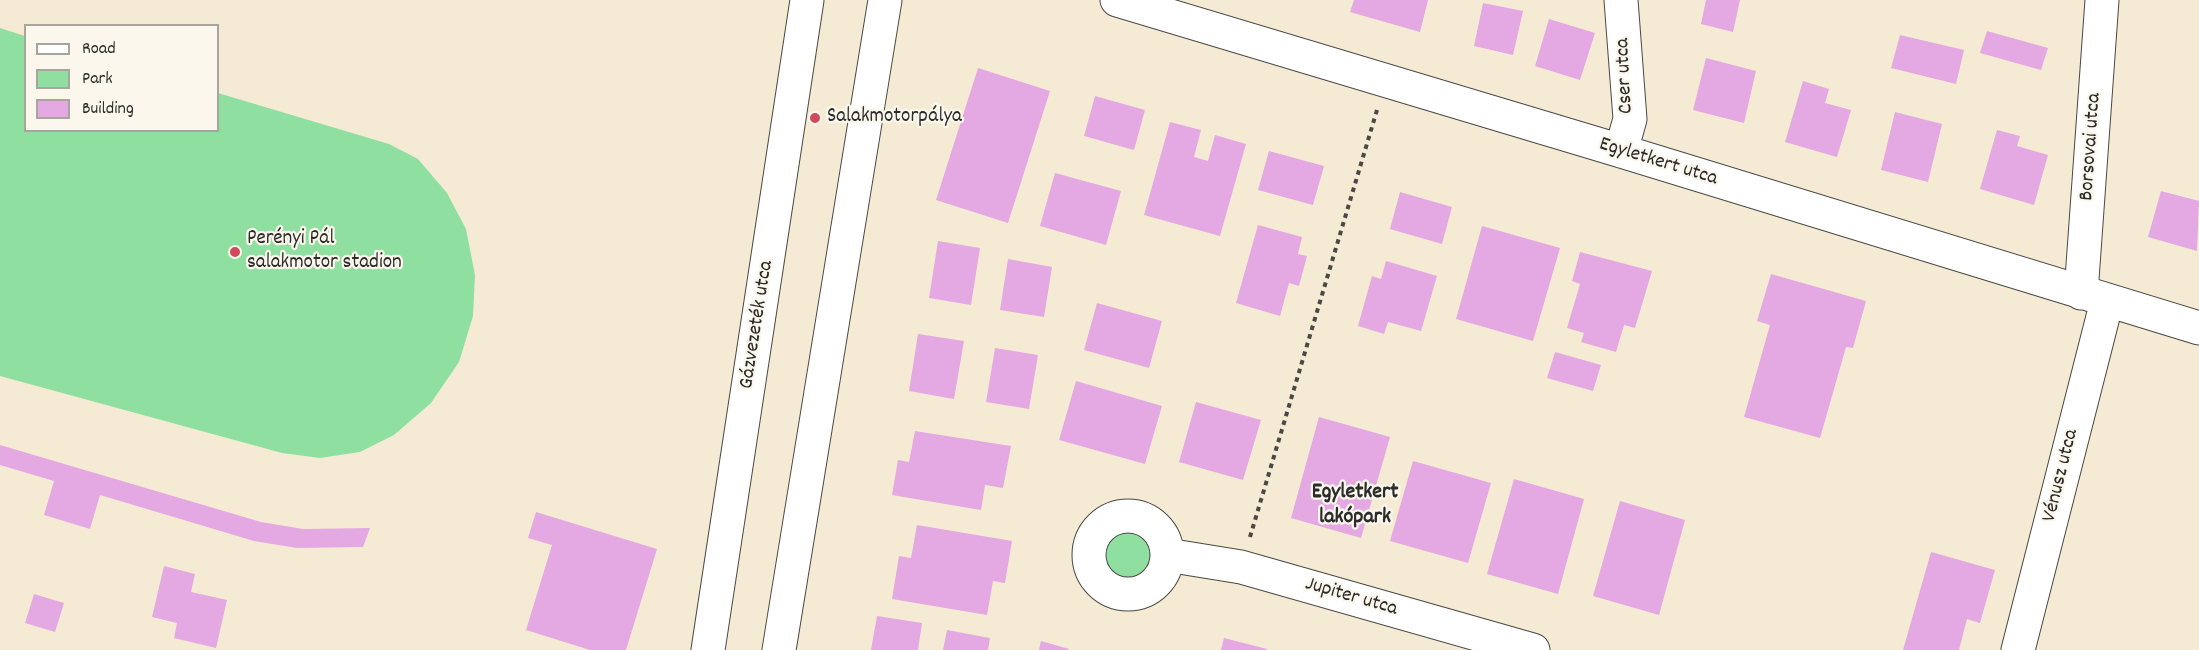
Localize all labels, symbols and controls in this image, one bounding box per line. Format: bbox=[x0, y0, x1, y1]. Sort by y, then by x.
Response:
legend bbox=[24, 24, 219, 132]
text: Road bbox=[82, 37, 116, 62]
street label: Cser utca bbox=[1611, 37, 1641, 115]
text: Park bbox=[82, 67, 113, 92]
street label: Borsovai utca bbox=[2076, 92, 2108, 202]
text: Building bbox=[82, 97, 134, 122]
place label: Salakmotorpálya bbox=[827, 105, 962, 131]
marker: Salakmotorpálya bbox=[808, 111, 822, 125]
street label: Egyletkert utca bbox=[1596, 133, 1720, 193]
place label: Perényi Pál salakmotor stadion bbox=[247, 227, 402, 277]
marker: Perényi Pál salakmotor stadion bbox=[228, 245, 242, 259]
street label: Gázvezeték utca bbox=[735, 259, 781, 391]
street label: Vénusz utca bbox=[2038, 427, 2086, 525]
district label: Egyletkert lakópark bbox=[1312, 481, 1398, 532]
street label: Jupiter utca bbox=[1302, 573, 1400, 623]

